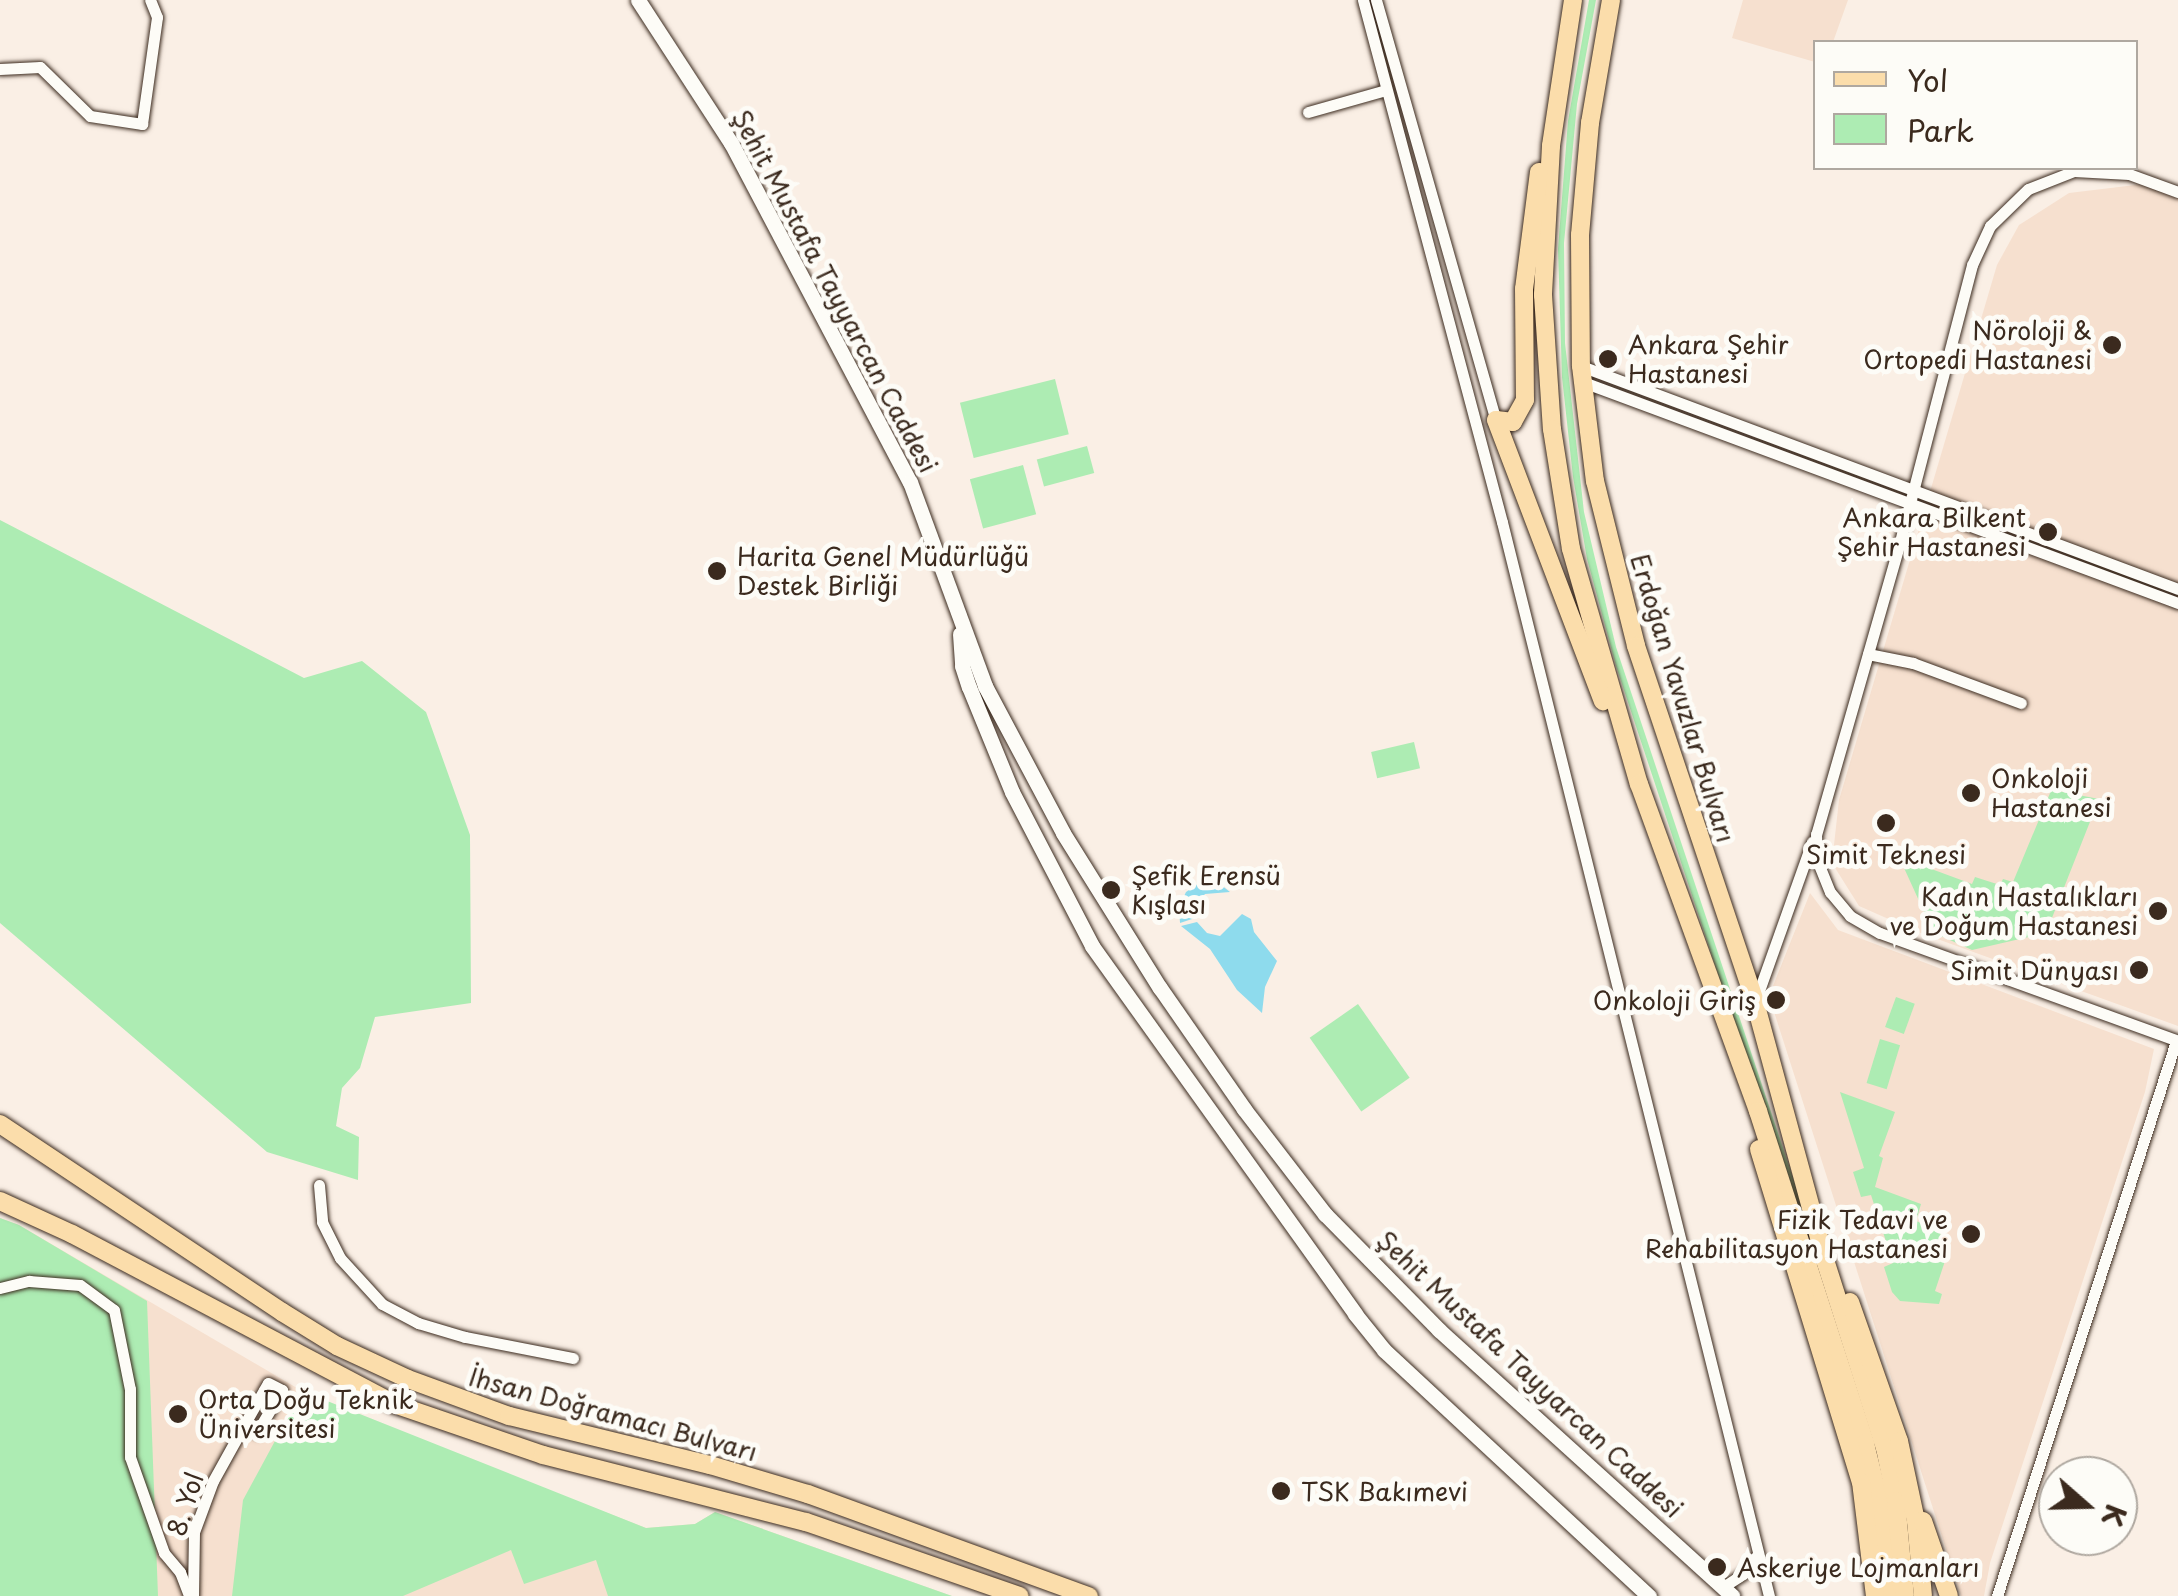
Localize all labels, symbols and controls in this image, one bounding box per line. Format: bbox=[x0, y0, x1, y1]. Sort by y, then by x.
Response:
legend bbox=[1813, 40, 2138, 170]
text: Yol bbox=[1907, 57, 1948, 102]
street label: Şehit Mustafa Tayyarcan Caddesi bbox=[726, 104, 944, 478]
text: Park bbox=[1907, 107, 1974, 152]
place label: Nöroloji & Ortopedi Hastanesi bbox=[1858, 316, 2092, 375]
place label: Ankara Şehir Hastanesi bbox=[1628, 330, 1790, 389]
marker: Nöroloji & Ortopedi Hastanesi bbox=[2101, 334, 2123, 356]
marker: Ankara Şehir Hastanesi bbox=[1597, 348, 1619, 370]
place label: Ankara Bilkent Şehir Hastanesi bbox=[1835, 503, 2026, 562]
marker: Ankara Bilkent Şehir Hastanesi bbox=[2035, 519, 2061, 545]
place label: Harita Genel Müdürlüğü Destek Birliği bbox=[737, 542, 1032, 601]
street label: Erdoğan Yavuzlar Bulvarı bbox=[1624, 549, 1742, 847]
marker: Harita Genel Müdürlüğü Destek Birliği bbox=[706, 560, 728, 582]
place label: Onkoloji Hastanesi bbox=[1991, 764, 2112, 823]
marker: Onkoloji Hastanesi bbox=[1960, 782, 1982, 804]
marker: Simit Teknesi bbox=[1875, 812, 1897, 834]
place label: Simit Teknesi bbox=[1806, 839, 1966, 869]
place label: Şefik Erensü Kışlası bbox=[1131, 861, 1283, 920]
marker: Şefik Erensü Kışlası bbox=[1100, 879, 1122, 901]
place label: Kadın Hastalıkları ve Doğum Hastanesi bbox=[1889, 882, 2138, 941]
marker: Kadın Hastalıkları ve Doğum Hastanesi bbox=[2147, 900, 2169, 922]
place label: Simit Dünyası bbox=[1949, 955, 2119, 985]
marker: Simit Dünyası bbox=[2128, 959, 2150, 981]
place label: Onkoloji Giriş bbox=[1594, 985, 1756, 1015]
marker: Onkoloji Giriş bbox=[1765, 989, 1787, 1011]
place label: Fizik Tedavi ve Rehabilitasyon Hastanesi bbox=[1646, 1205, 1948, 1264]
marker: Fizik Tedavi ve Rehabilitasyon Hastanesi bbox=[1958, 1221, 1984, 1247]
street label: Şehit Mustafa Tayyarcan Caddesi bbox=[1370, 1224, 1690, 1524]
street label: İhsan Doğramacı Bulvarı bbox=[465, 1361, 761, 1467]
place label: Orta Doğu Teknik Üniversitesi bbox=[198, 1385, 413, 1444]
marker: Orta Doğu Teknik Üniversitesi bbox=[167, 1403, 189, 1425]
north arrow bbox=[2038, 1456, 2138, 1556]
street label: 8. Yol bbox=[161, 1469, 209, 1539]
place label: TSK Bakımevi bbox=[1301, 1476, 1469, 1506]
marker: TSK Bakımevi bbox=[1270, 1480, 1292, 1502]
text: K bbox=[2091, 1499, 2138, 1533]
place label: Askeriye Lojmanları bbox=[1737, 1552, 1979, 1582]
marker: Askeriye Lojmanları bbox=[1706, 1556, 1728, 1578]

